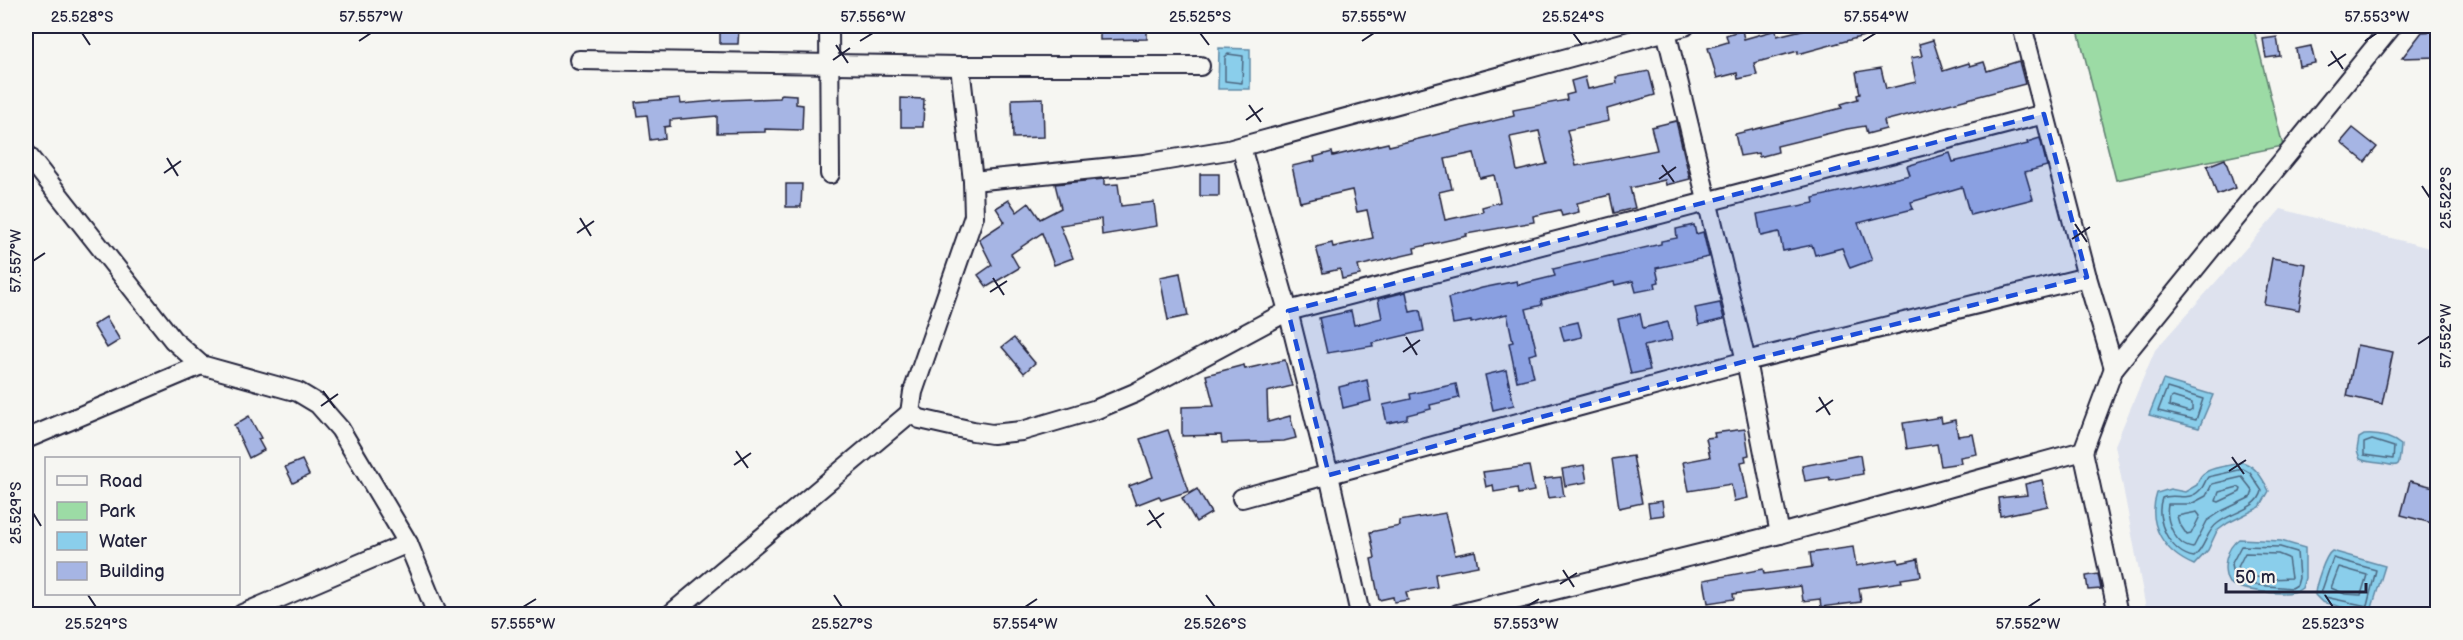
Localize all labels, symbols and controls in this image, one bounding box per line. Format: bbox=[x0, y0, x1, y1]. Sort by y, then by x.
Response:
text: 25.528°S bbox=[51, 8, 113, 27]
text: 57.557°W bbox=[339, 8, 403, 27]
text: 57.556°W bbox=[840, 8, 906, 27]
text: 25.525°S bbox=[1169, 8, 1231, 27]
text: 57.555°W bbox=[1341, 8, 1407, 27]
text: 25.524°S bbox=[1542, 8, 1604, 27]
text: 57.554°W bbox=[1843, 8, 1909, 27]
text: 57.553°W bbox=[2344, 8, 2410, 27]
text: 25.522°S bbox=[2437, 167, 2456, 229]
text: 57.557°W bbox=[7, 229, 26, 293]
text: 57.552°W bbox=[2437, 303, 2456, 369]
legend bbox=[45, 457, 240, 595]
text: Road bbox=[99, 471, 143, 492]
text: 25.529°S bbox=[7, 482, 26, 544]
text: Park bbox=[99, 501, 135, 522]
text: Water bbox=[99, 531, 147, 552]
scale bar bbox=[2226, 556, 2366, 594]
text: Building bbox=[99, 561, 165, 582]
text: 50 m bbox=[2235, 567, 2276, 588]
text: 25.529°S bbox=[65, 615, 127, 634]
text: 57.555°W bbox=[490, 615, 556, 634]
text: 25.527°S bbox=[811, 615, 873, 634]
text: 57.554°W bbox=[992, 615, 1058, 634]
text: 25.526°S bbox=[1184, 615, 1246, 634]
text: 57.553°W bbox=[1493, 615, 1559, 634]
text: 57.552°W bbox=[1995, 615, 2061, 634]
text: 25.523°S bbox=[2302, 615, 2364, 634]

